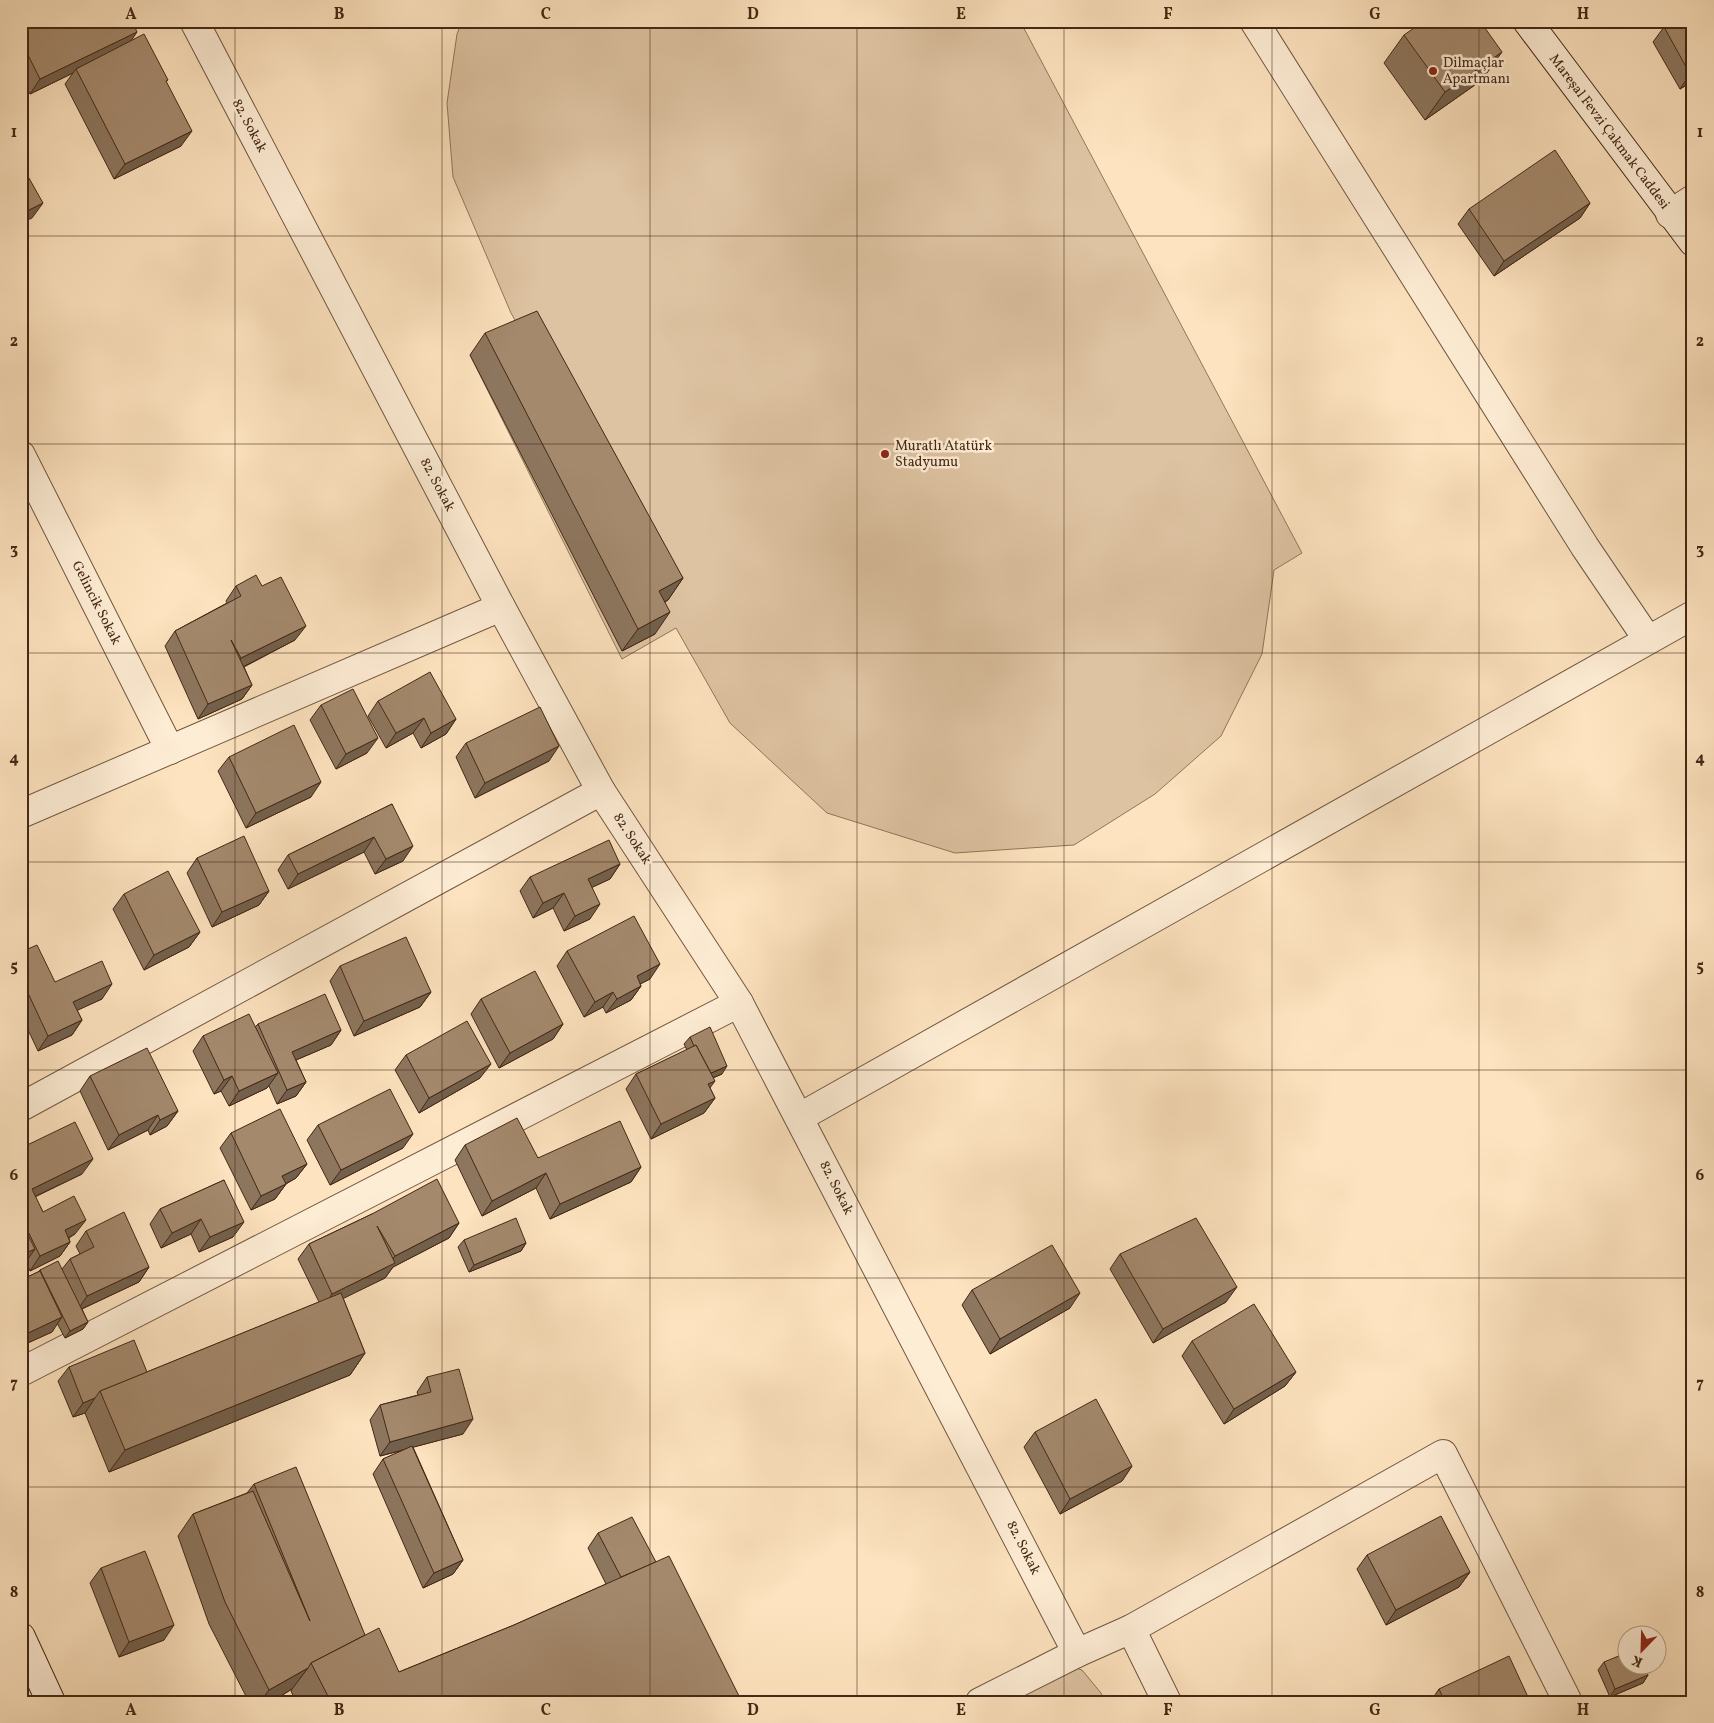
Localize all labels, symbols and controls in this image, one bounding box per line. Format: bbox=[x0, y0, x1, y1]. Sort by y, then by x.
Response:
text: A bbox=[125, 4, 137, 26]
text: B bbox=[334, 4, 345, 26]
text: C bbox=[541, 4, 551, 26]
text: D bbox=[747, 4, 759, 26]
text: E bbox=[956, 4, 966, 26]
text: F bbox=[1163, 4, 1173, 26]
text: G bbox=[1369, 4, 1381, 26]
text: H bbox=[1577, 4, 1589, 26]
street label: Mareşal Fevzi Çakmak Caddesi bbox=[1544, 50, 1674, 214]
place label: Dilmaçlar Apartmanı bbox=[1443, 54, 1510, 89]
marker: Dilmaçlar Apartmanı bbox=[1427, 65, 1439, 77]
street label: 82. Sokak bbox=[227, 96, 271, 156]
text: 1 bbox=[11, 122, 17, 144]
text: 1 bbox=[1697, 122, 1703, 144]
text: 2 bbox=[10, 331, 18, 353]
text: 2 bbox=[1696, 331, 1704, 353]
place label: Muratlı Atatürk Stadyumu bbox=[895, 437, 992, 472]
marker: Muratlı Atatürk Stadyumu bbox=[879, 448, 891, 460]
street label: 82. Sokak bbox=[415, 455, 459, 515]
text: 3 bbox=[10, 539, 18, 561]
text: 3 bbox=[1696, 539, 1704, 561]
street label: Gelincik Sokak bbox=[67, 558, 125, 649]
text: 4 bbox=[9, 748, 19, 770]
text: 4 bbox=[1695, 748, 1705, 770]
street label: 82. Sokak bbox=[608, 809, 656, 869]
text: 5 bbox=[10, 956, 18, 978]
text: 5 bbox=[1696, 956, 1704, 978]
street label: 82. Sokak bbox=[814, 1158, 858, 1218]
text: 6 bbox=[10, 1165, 19, 1187]
text: 6 bbox=[1696, 1165, 1705, 1187]
text: 7 bbox=[10, 1373, 18, 1395]
text: 7 bbox=[1696, 1373, 1704, 1395]
street label: 82. Sokak bbox=[1001, 1518, 1045, 1578]
text: 8 bbox=[10, 1582, 18, 1604]
text: 8 bbox=[1696, 1582, 1704, 1604]
north arrow bbox=[1616, 1626, 1666, 1676]
text: K bbox=[1629, 1650, 1646, 1671]
text: A bbox=[125, 1700, 137, 1722]
text: B bbox=[334, 1700, 345, 1722]
text: C bbox=[541, 1700, 551, 1722]
text: D bbox=[747, 1700, 759, 1722]
text: E bbox=[956, 1700, 966, 1722]
text: F bbox=[1163, 1700, 1173, 1722]
text: G bbox=[1369, 1700, 1381, 1722]
text: H bbox=[1577, 1700, 1589, 1722]

